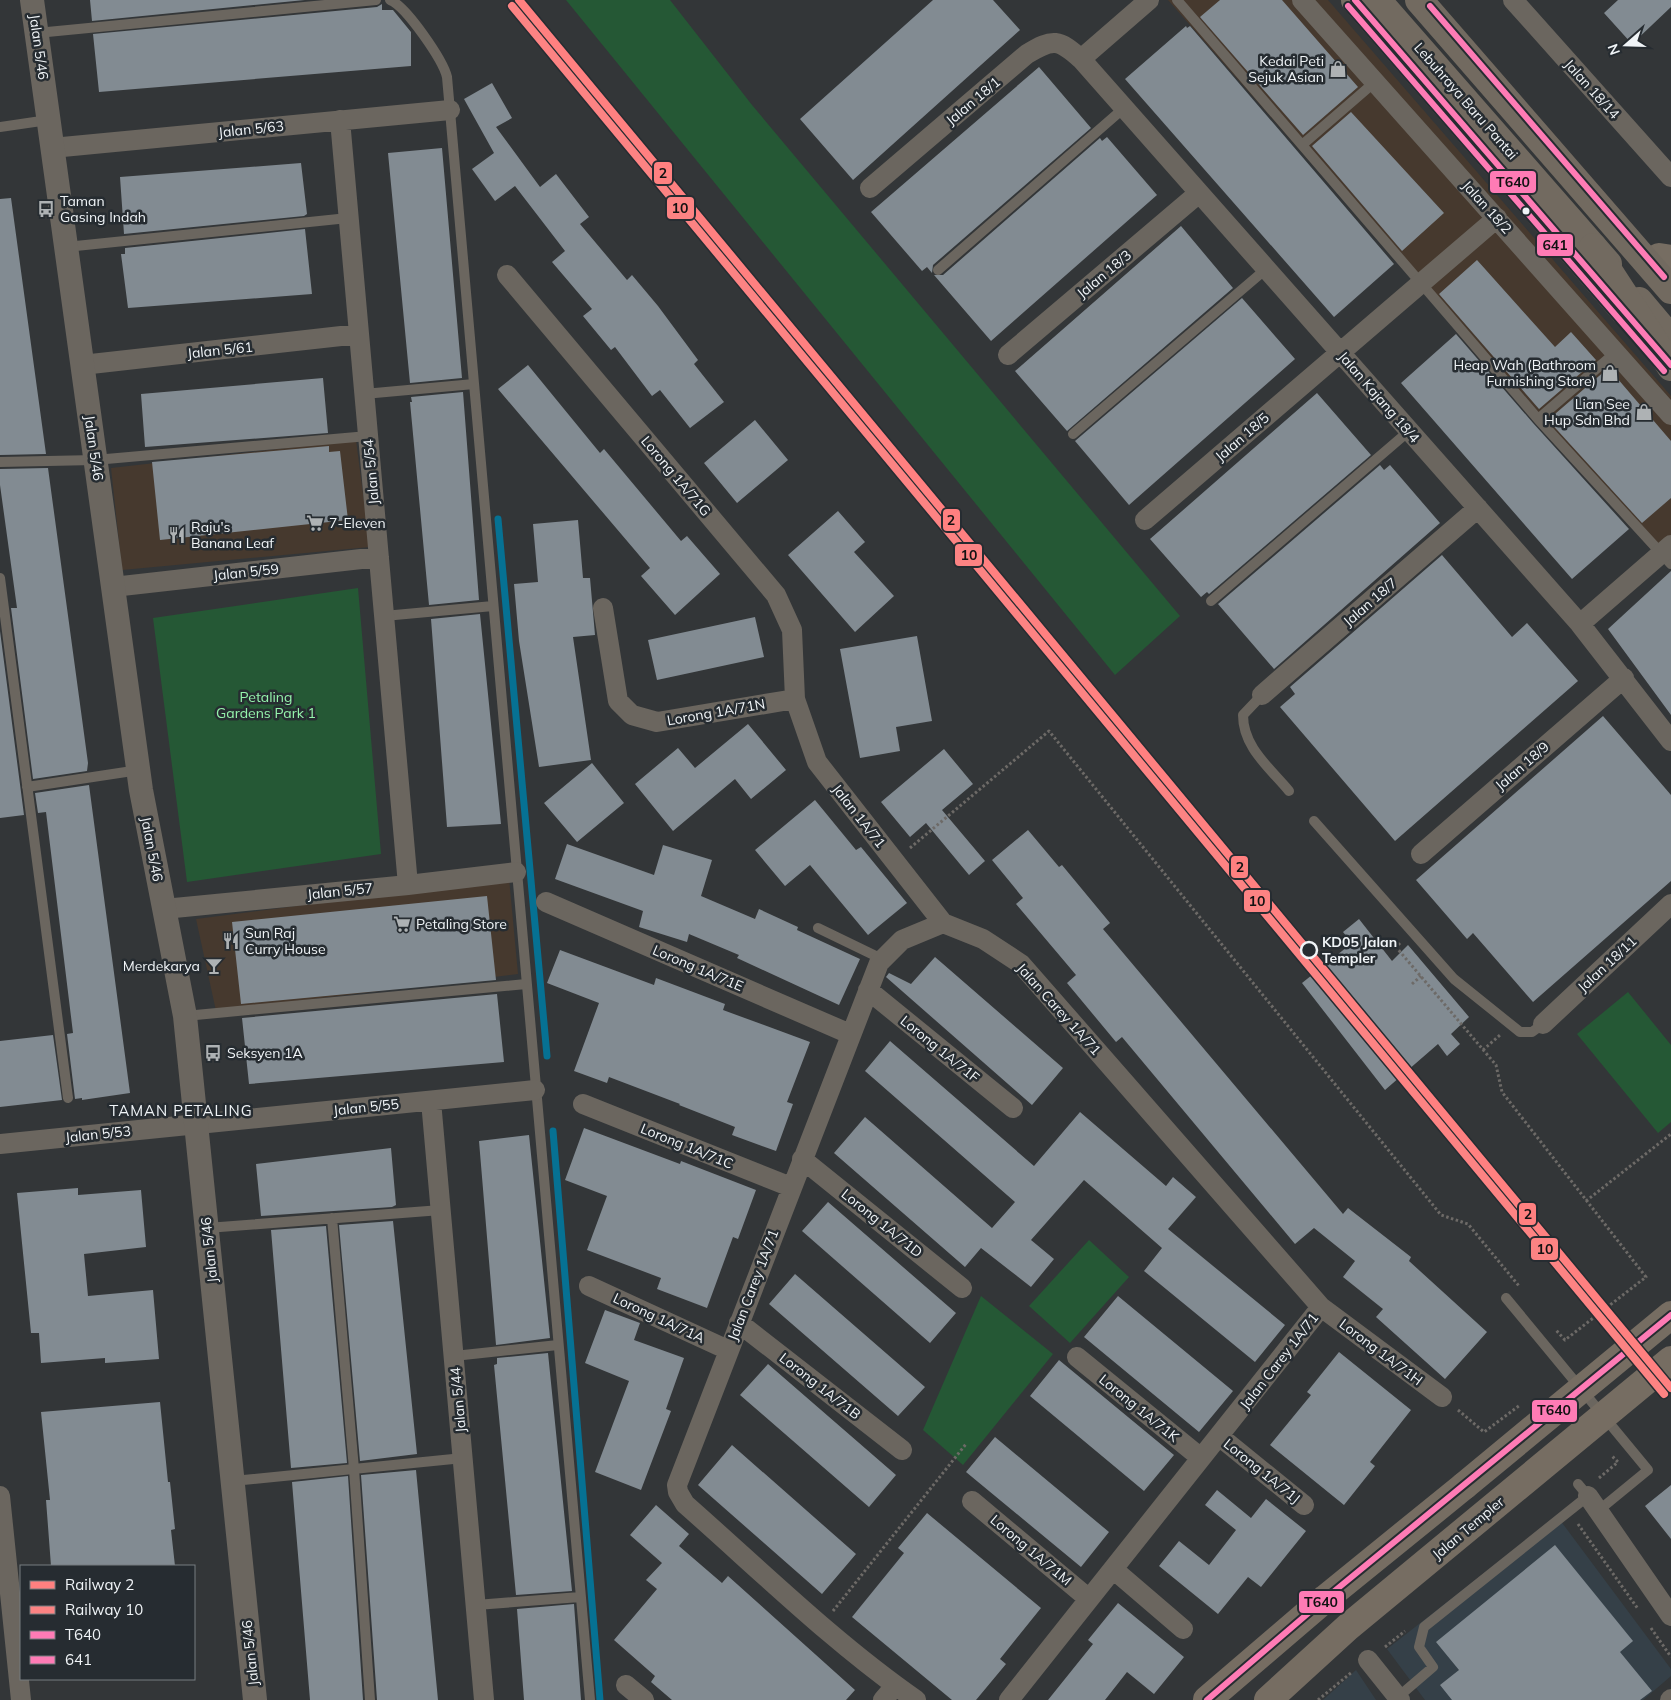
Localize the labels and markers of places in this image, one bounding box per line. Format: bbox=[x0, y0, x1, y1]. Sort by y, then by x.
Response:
place label: Kedai Peti Sejuk Asian bbox=[1248, 52, 1324, 86]
shop icon: Kedai Peti Sejuk Asian bbox=[1328, 59, 1348, 79]
place label: Taman Gasing Indah bbox=[60, 192, 146, 226]
bus stop icon: Taman Gasing Indah bbox=[36, 199, 56, 219]
unlabelled marker bbox=[1521, 206, 1531, 216]
place label: Heap Wah (Bathroom Furnishing Store) bbox=[1453, 356, 1596, 390]
shop icon: Heap Wah (Bathroom Furnishing Store) bbox=[1600, 363, 1620, 383]
place label: Lian See Hup Sdn Bhd bbox=[1544, 395, 1630, 429]
shop icon: Lian See Hup Sdn Bhd bbox=[1634, 402, 1654, 422]
supermarket icon: 7-Eleven bbox=[305, 513, 325, 533]
place label: 7-Eleven bbox=[329, 514, 386, 532]
place label: Raju's Banana Leaf bbox=[191, 518, 274, 552]
restaurant icon: Raju's Banana Leaf bbox=[167, 525, 187, 545]
supermarket icon: Petaling Store bbox=[392, 914, 412, 934]
place label: Petaling Store bbox=[416, 915, 507, 933]
place label: Sun Raj Curry House bbox=[245, 924, 326, 958]
restaurant icon: Sun Raj Curry House bbox=[221, 931, 241, 951]
place label: KD05 Jalan Templer bbox=[1322, 933, 1397, 967]
marker: KD05 Jalan Templer bbox=[1300, 941, 1318, 959]
bar icon: Merdekarya bbox=[204, 956, 224, 976]
place label: Merdekarya bbox=[123, 957, 200, 975]
bus stop icon: Seksyen 1A bbox=[203, 1043, 223, 1063]
place label: Seksyen 1A bbox=[227, 1044, 303, 1062]

